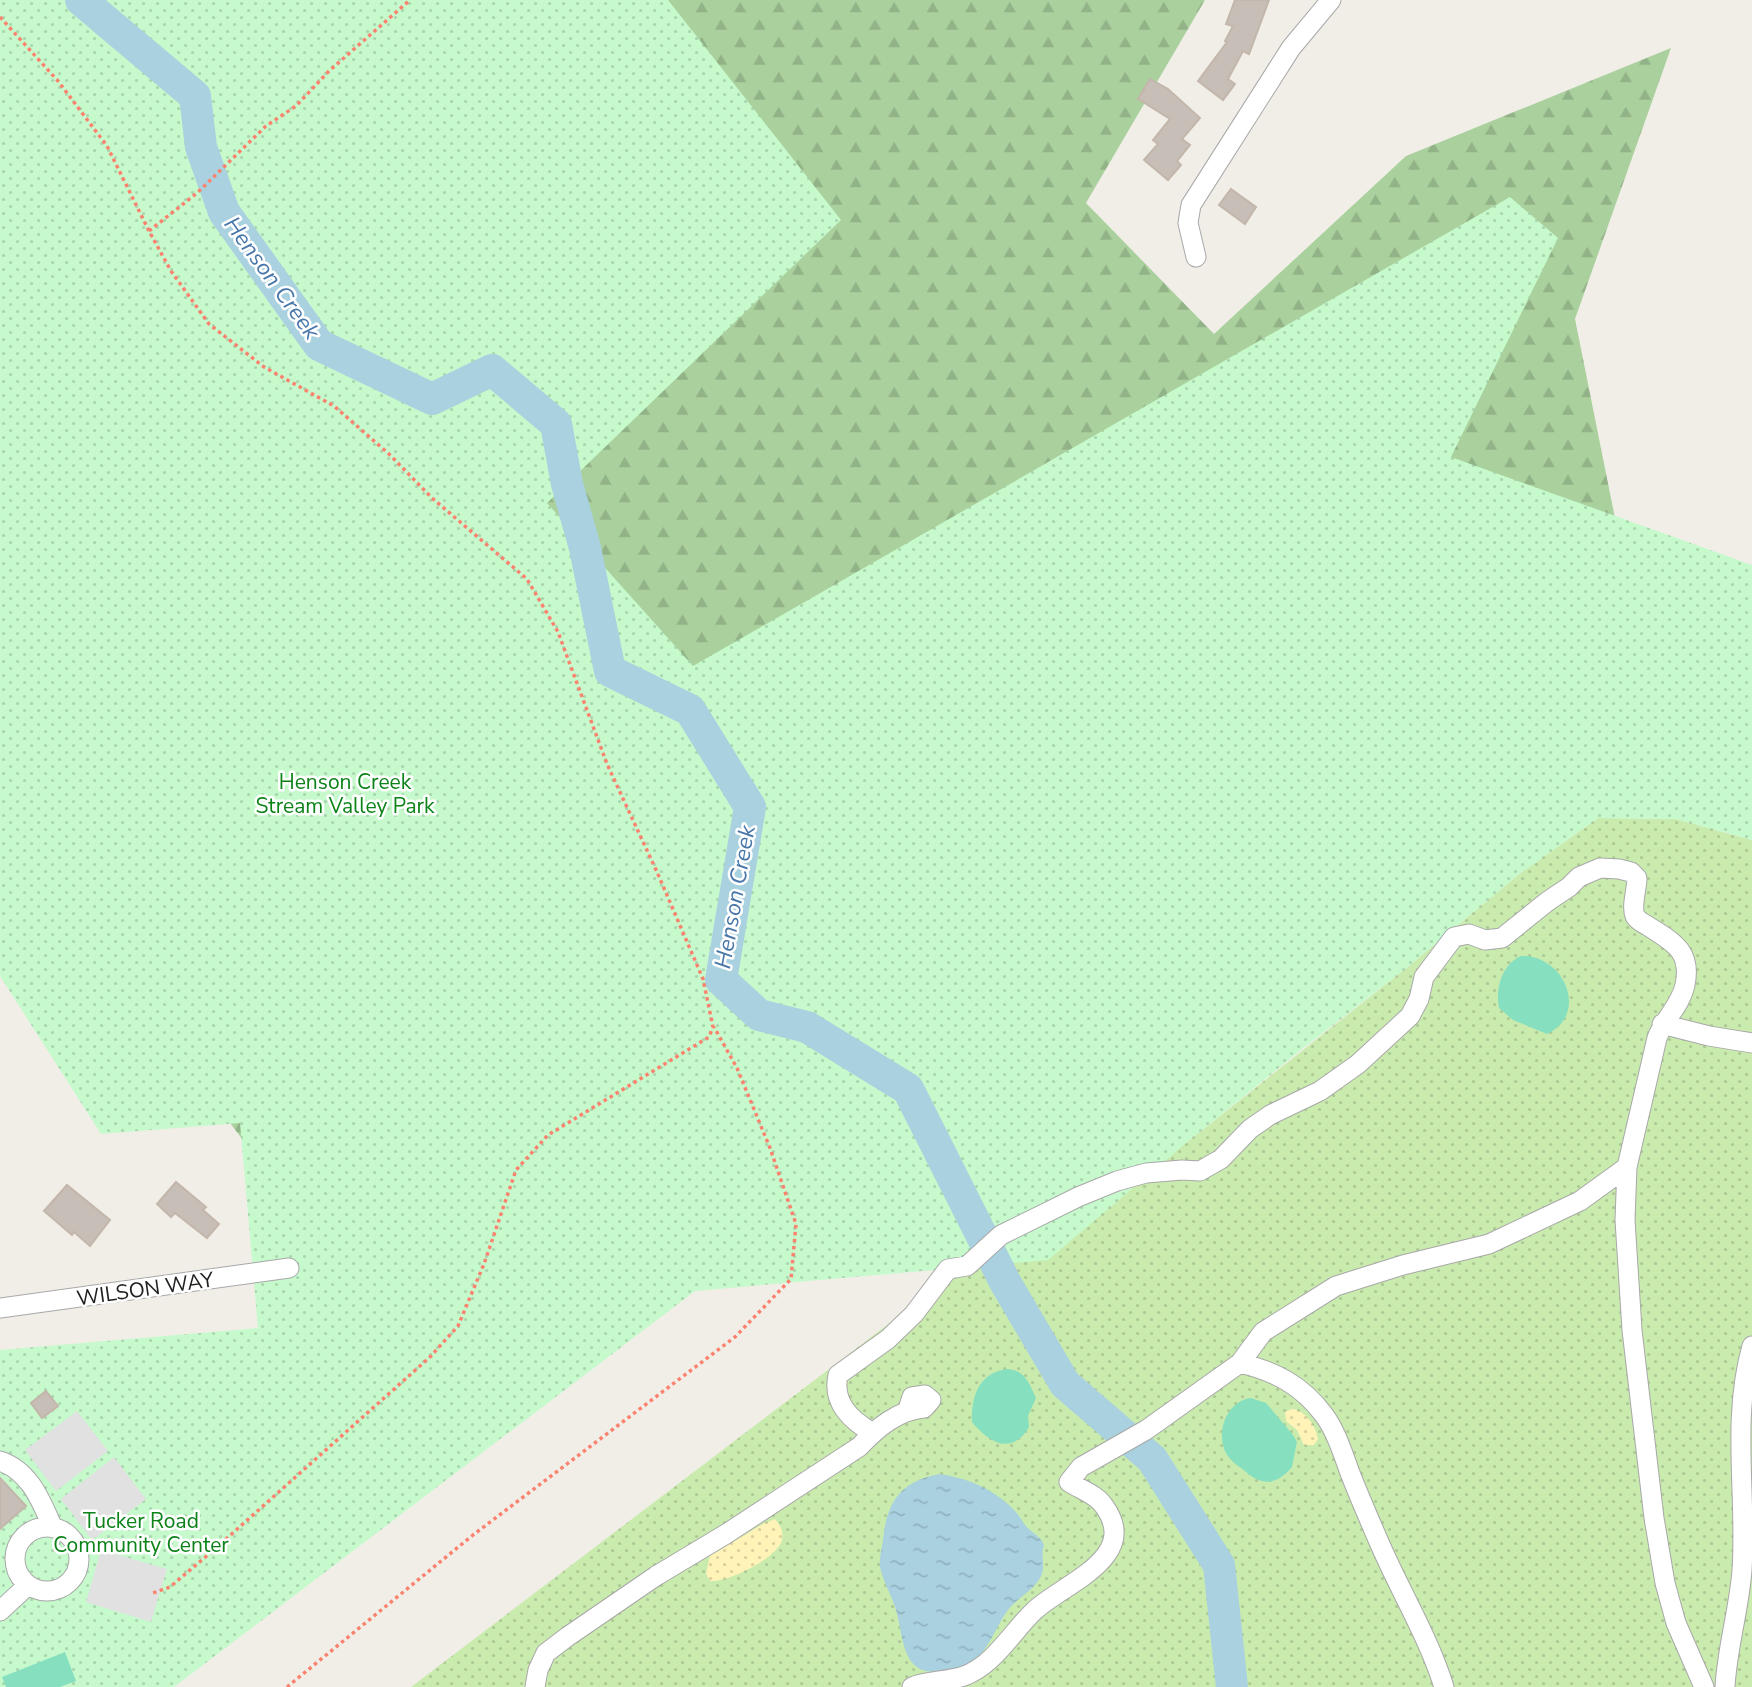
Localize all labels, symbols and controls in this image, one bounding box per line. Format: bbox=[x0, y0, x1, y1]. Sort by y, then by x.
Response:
water label: Henson Creek bbox=[217, 210, 327, 346]
park label: Henson Creek Stream Valley Park bbox=[255, 768, 435, 820]
water label: Henson Creek bbox=[707, 822, 763, 971]
street label: WILSON WAY bbox=[75, 1265, 216, 1312]
park label: Tucker Road Community Center bbox=[53, 1507, 229, 1559]

